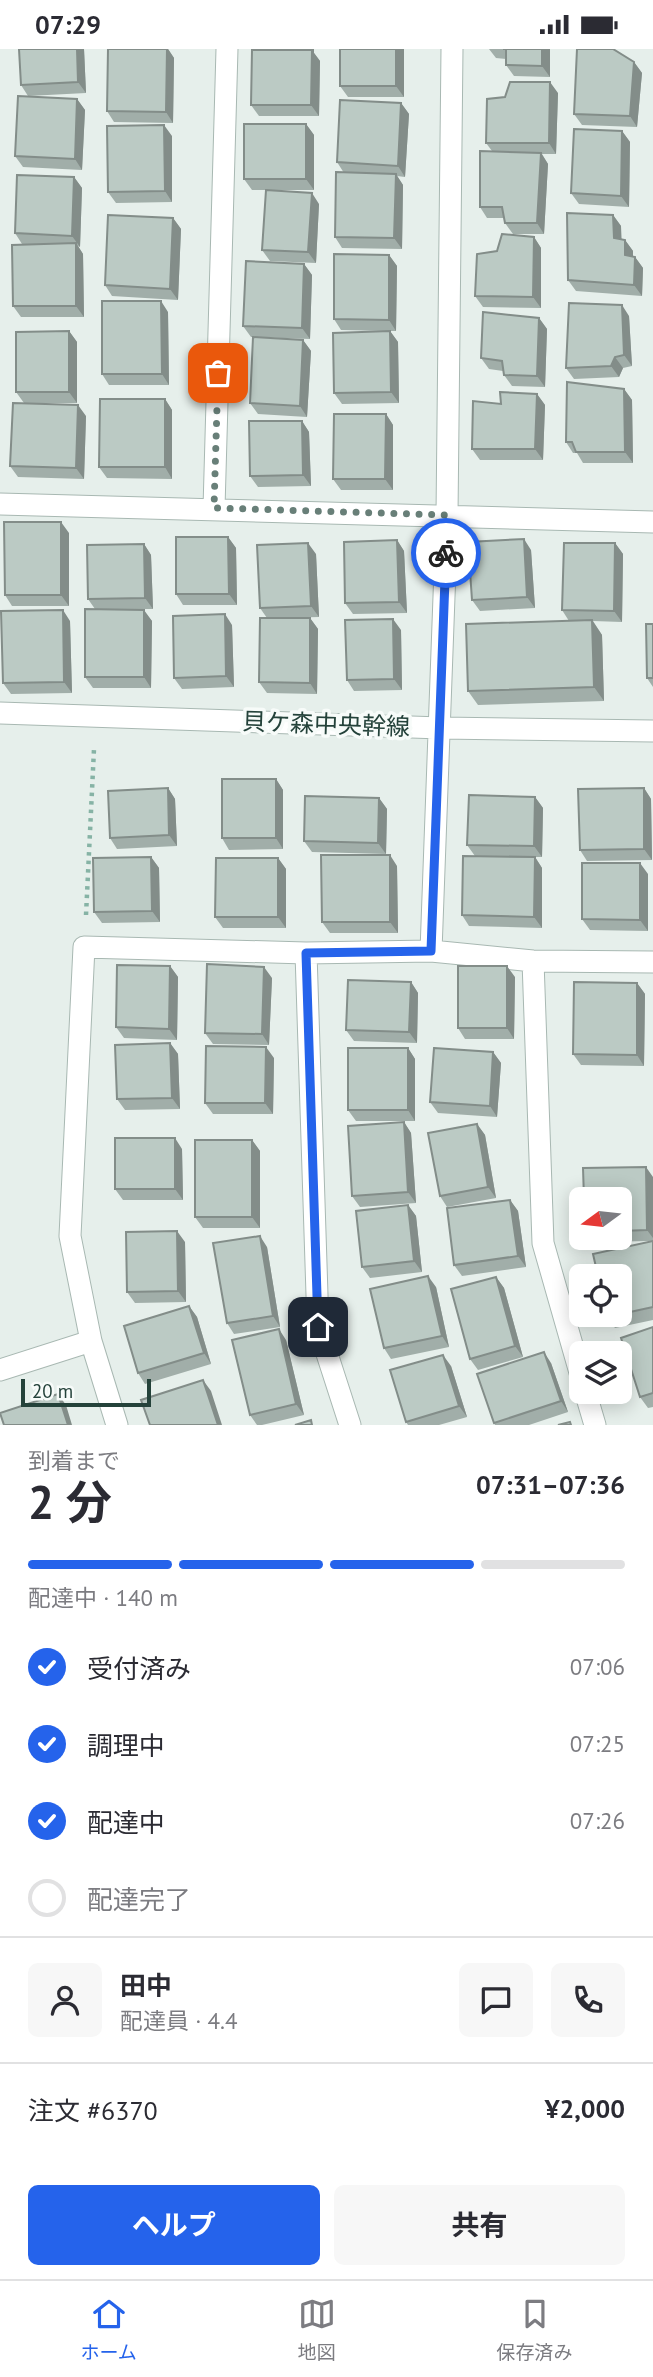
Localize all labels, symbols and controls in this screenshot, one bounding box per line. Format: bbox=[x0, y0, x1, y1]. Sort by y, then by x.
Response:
text: 07:29 bbox=[35, 8, 101, 41]
pin bbox=[188, 343, 248, 403]
icon: bag bbox=[199, 354, 237, 392]
courier bbox=[411, 518, 481, 588]
icon: bike bbox=[427, 534, 465, 572]
street label: 貝ケ森中央幹線 bbox=[242, 706, 410, 742]
north arrow bbox=[569, 1187, 632, 1249]
map controls bbox=[569, 1187, 632, 1404]
button: locate bbox=[569, 1264, 632, 1327]
pin bbox=[288, 1297, 348, 1357]
icon: home bbox=[299, 1308, 337, 1346]
button: layers bbox=[569, 1341, 632, 1404]
scale bar bbox=[21, 1376, 150, 1408]
text: 20 m bbox=[32, 1379, 73, 1403]
text: 到着まで bbox=[28, 1446, 120, 1475]
text: 07:31–07:36 bbox=[476, 1468, 625, 1501]
text: 2 分 bbox=[28, 1472, 112, 1532]
text: 配達中 · 140 m bbox=[28, 1583, 178, 1612]
icon: check bbox=[28, 1648, 66, 1686]
text: 受付済み bbox=[87, 1652, 191, 1685]
text: 07:06 bbox=[570, 1652, 625, 1681]
icon: check bbox=[28, 1725, 66, 1763]
text: 調理中 bbox=[87, 1729, 165, 1762]
text: 07:25 bbox=[570, 1729, 625, 1758]
icon: check bbox=[28, 1802, 66, 1840]
text: 配達中 bbox=[87, 1806, 165, 1839]
text: 07:26 bbox=[570, 1806, 625, 1835]
text: 配達完了 bbox=[87, 1883, 191, 1916]
button: person bbox=[28, 1963, 102, 2037]
button: chat bbox=[459, 1963, 533, 2037]
button: phone bbox=[551, 1963, 625, 2037]
text: 田中 bbox=[120, 1969, 172, 2002]
text: 配達員 · 4.4 bbox=[120, 2006, 237, 2035]
text: ¥2,000 bbox=[545, 2092, 625, 2125]
text: 注文 #6370 bbox=[28, 2094, 158, 2127]
button: ヘルプ bbox=[28, 2185, 320, 2265]
button: 共有 bbox=[334, 2185, 625, 2265]
tab: ホーム bbox=[80, 2295, 137, 2364]
tab: 地図 bbox=[298, 2295, 336, 2364]
tab: 保存済み bbox=[497, 2295, 573, 2364]

